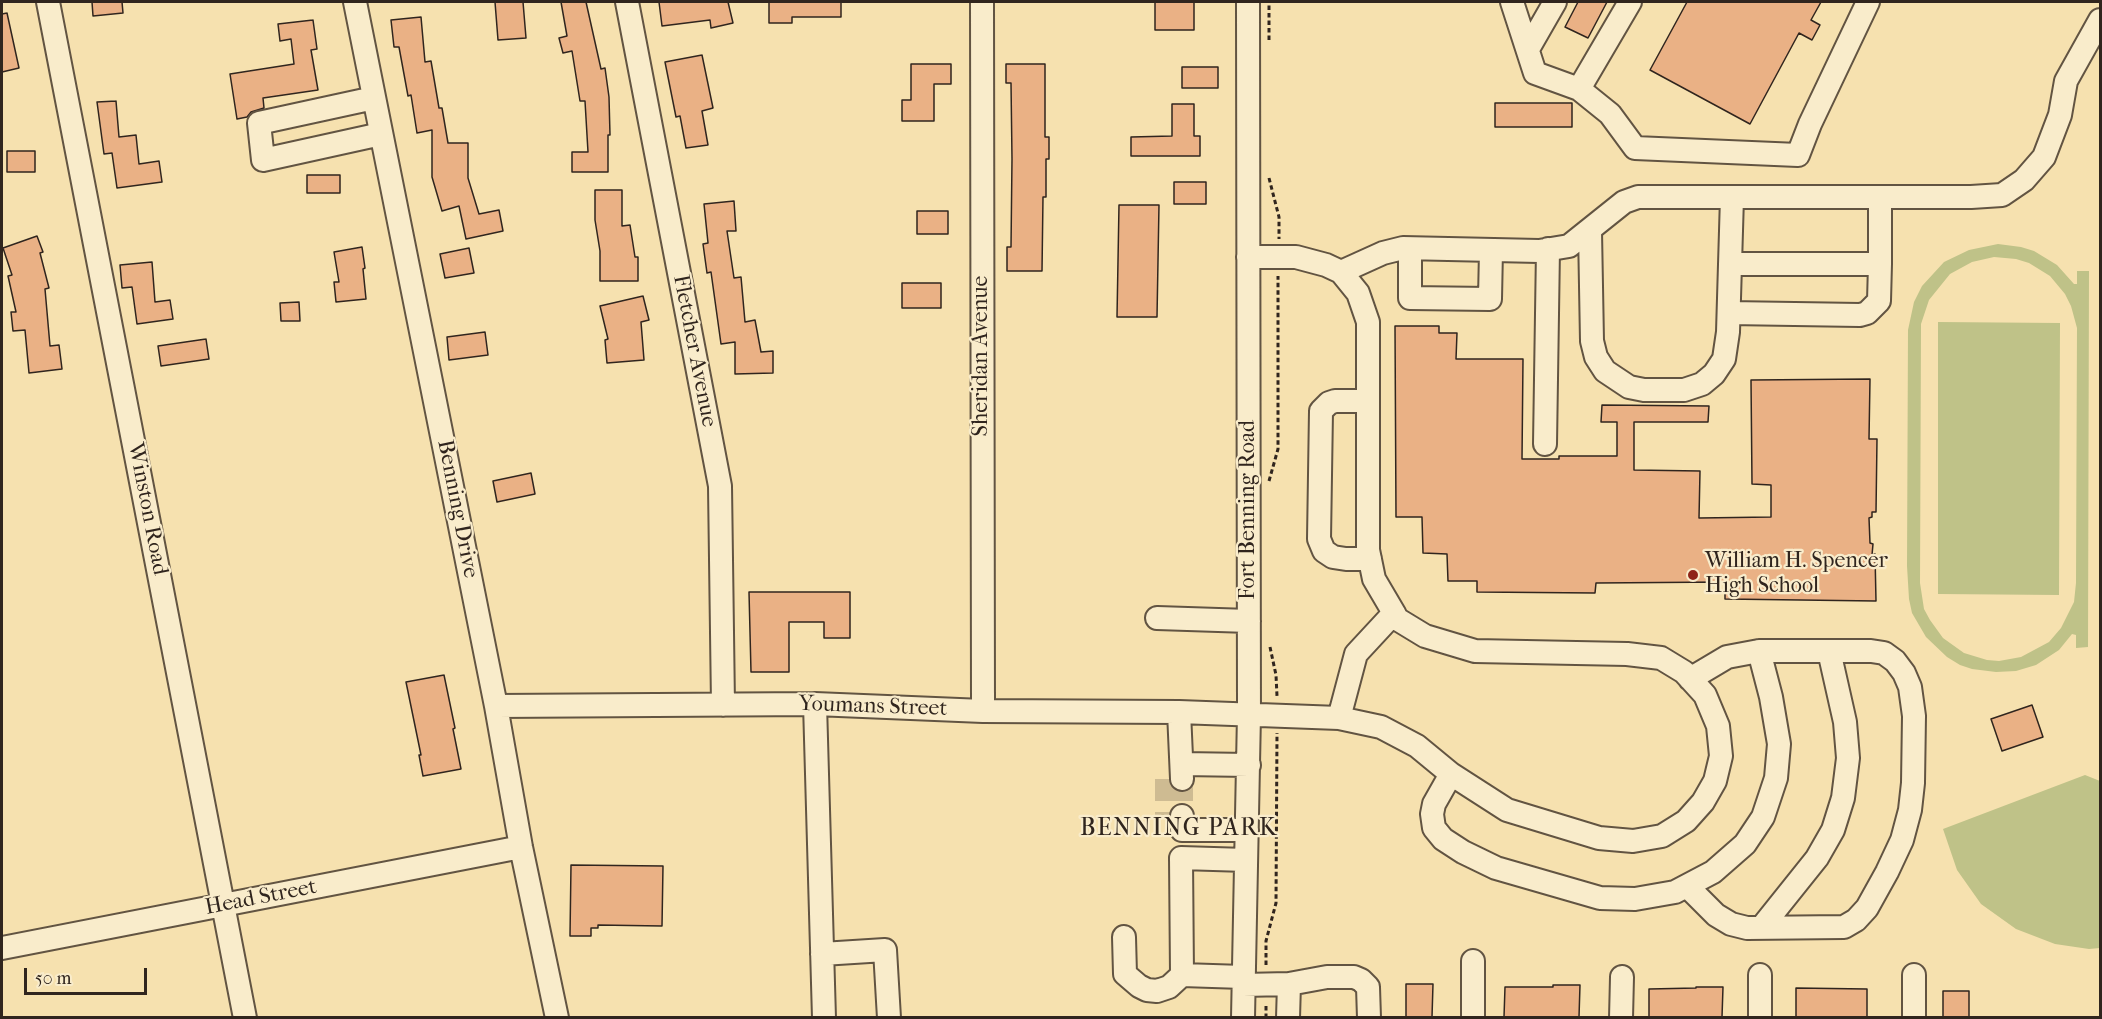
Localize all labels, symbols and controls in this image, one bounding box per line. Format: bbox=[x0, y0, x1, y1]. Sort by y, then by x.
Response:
street label: Fletcher Avenue bbox=[666, 273, 722, 429]
street label: Sheridan Avenue bbox=[969, 276, 995, 436]
street label: Fort Benning Road bbox=[1236, 420, 1262, 600]
street label: Benning Drive bbox=[431, 438, 483, 580]
street label: Winston Road bbox=[121, 441, 173, 577]
place label: William H. Spencer High School bbox=[1705, 549, 1888, 600]
marker: William H. Spencer High School bbox=[1686, 568, 1700, 582]
street label: Youmans Street bbox=[798, 691, 948, 723]
district label: BENNING PARK bbox=[1080, 815, 1278, 843]
street label: Head Street bbox=[203, 874, 319, 922]
scale bar bbox=[27, 956, 150, 994]
text: 50 m bbox=[35, 968, 71, 989]

